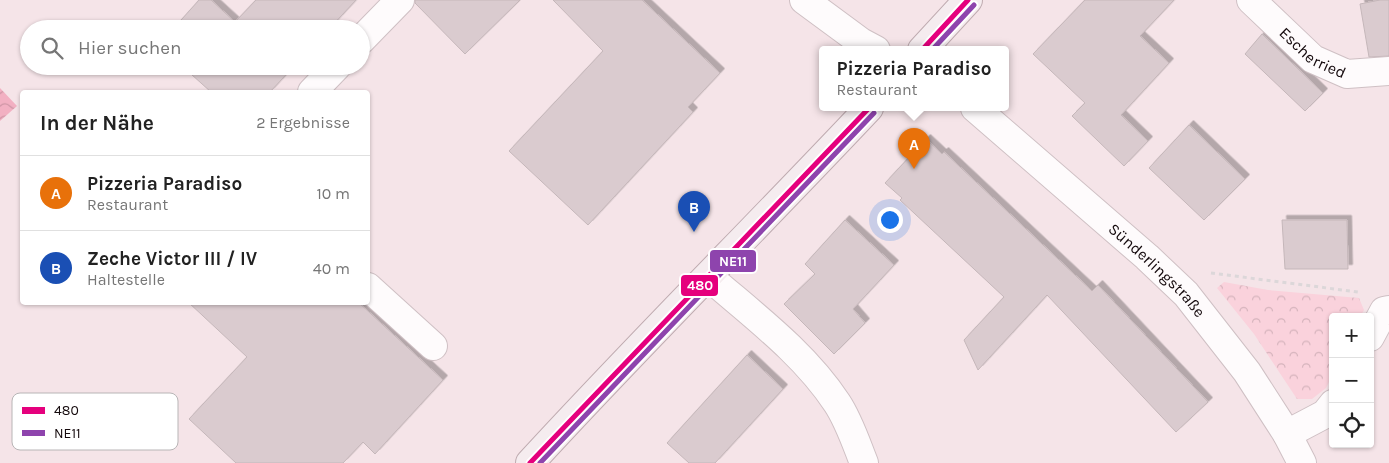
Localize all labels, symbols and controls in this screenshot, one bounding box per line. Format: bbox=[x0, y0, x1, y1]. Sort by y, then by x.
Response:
search box bbox=[20, 20, 370, 75]
street label: Escherried bbox=[1276, 23, 1349, 82]
icon: search bbox=[38, 34, 66, 62]
text: Hier suchen bbox=[78, 37, 181, 59]
popup bbox=[819, 46, 1009, 111]
text: Pizzeria Paradiso bbox=[836, 58, 992, 80]
text: Restaurant bbox=[836, 80, 918, 99]
text: In der Nähe bbox=[40, 111, 154, 135]
text: 2 Ergebnisse bbox=[256, 113, 350, 132]
pin: A bbox=[898, 128, 930, 169]
text: Pizzeria Paradiso bbox=[87, 173, 242, 195]
text: A bbox=[51, 184, 61, 203]
text: 10 m bbox=[316, 184, 350, 203]
pin: B bbox=[678, 191, 710, 232]
text: Restaurant bbox=[87, 195, 168, 214]
your location bbox=[877, 207, 903, 233]
street label: Sünderlingstraße bbox=[1105, 219, 1210, 321]
text: Zeche Victor III / IV bbox=[87, 248, 257, 270]
line badge: NE11 bbox=[709, 249, 757, 273]
text: NE11 bbox=[719, 253, 747, 270]
text: B bbox=[51, 259, 61, 278]
text: 40 m bbox=[313, 259, 350, 278]
text: Haltestelle bbox=[87, 270, 165, 289]
line badge: 480 bbox=[680, 274, 719, 297]
text: 480 bbox=[687, 277, 713, 294]
map controls bbox=[1329, 313, 1374, 448]
button: + bbox=[1329, 313, 1374, 358]
button: − bbox=[1329, 358, 1374, 403]
legend bbox=[12, 393, 178, 450]
text: 480 bbox=[54, 402, 79, 419]
button: locate bbox=[1329, 403, 1374, 448]
text: NE11 bbox=[54, 425, 81, 442]

